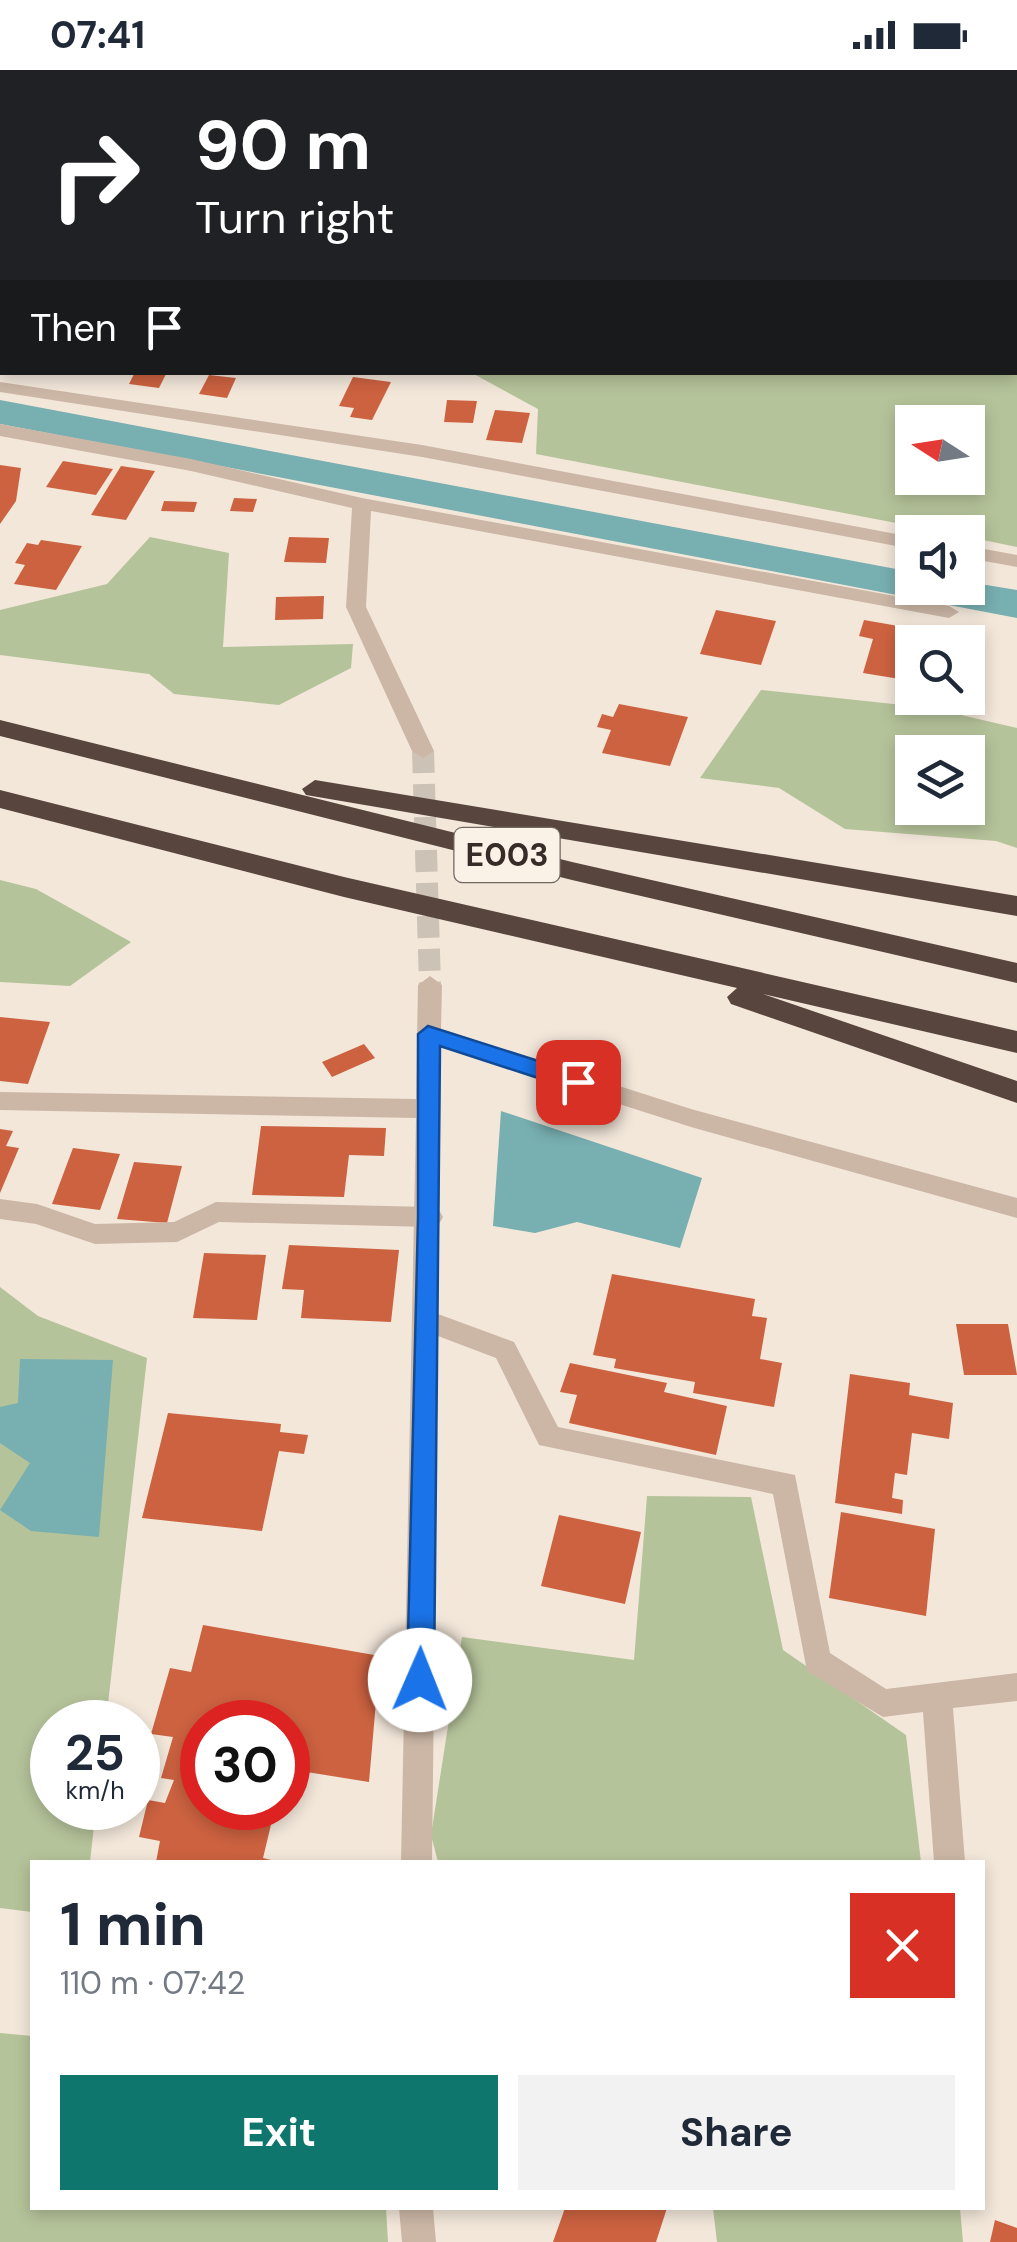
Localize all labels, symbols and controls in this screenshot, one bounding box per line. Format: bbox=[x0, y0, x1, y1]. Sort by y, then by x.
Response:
text: 07:41 bbox=[50, 10, 145, 60]
text: 90 m bbox=[195, 100, 371, 191]
icon: right bbox=[30, 110, 160, 240]
text: Turn right bbox=[195, 188, 394, 247]
icon: arrive bbox=[137, 300, 192, 355]
text: Then bbox=[30, 303, 117, 353]
north arrow bbox=[895, 405, 985, 495]
map controls bbox=[895, 405, 985, 825]
button: sound bbox=[895, 515, 985, 605]
button: search bbox=[895, 625, 985, 715]
button: layers bbox=[895, 735, 985, 825]
road number: E003 bbox=[454, 828, 560, 882]
pin bbox=[536, 1040, 621, 1125]
icon: arrive bbox=[551, 1055, 606, 1110]
position arrow bbox=[368, 1628, 472, 1732]
speed limit sign: 30 bbox=[180, 1700, 310, 1830]
text: 25 bbox=[65, 1720, 125, 1786]
text: km/h bbox=[65, 1774, 125, 1807]
text: 1 min bbox=[60, 1885, 206, 1964]
button: close bbox=[850, 1893, 955, 1998]
text: 110 m · 07:42 bbox=[60, 1962, 245, 2004]
button: Exit bbox=[60, 2075, 498, 2190]
button: Share bbox=[518, 2075, 955, 2190]

